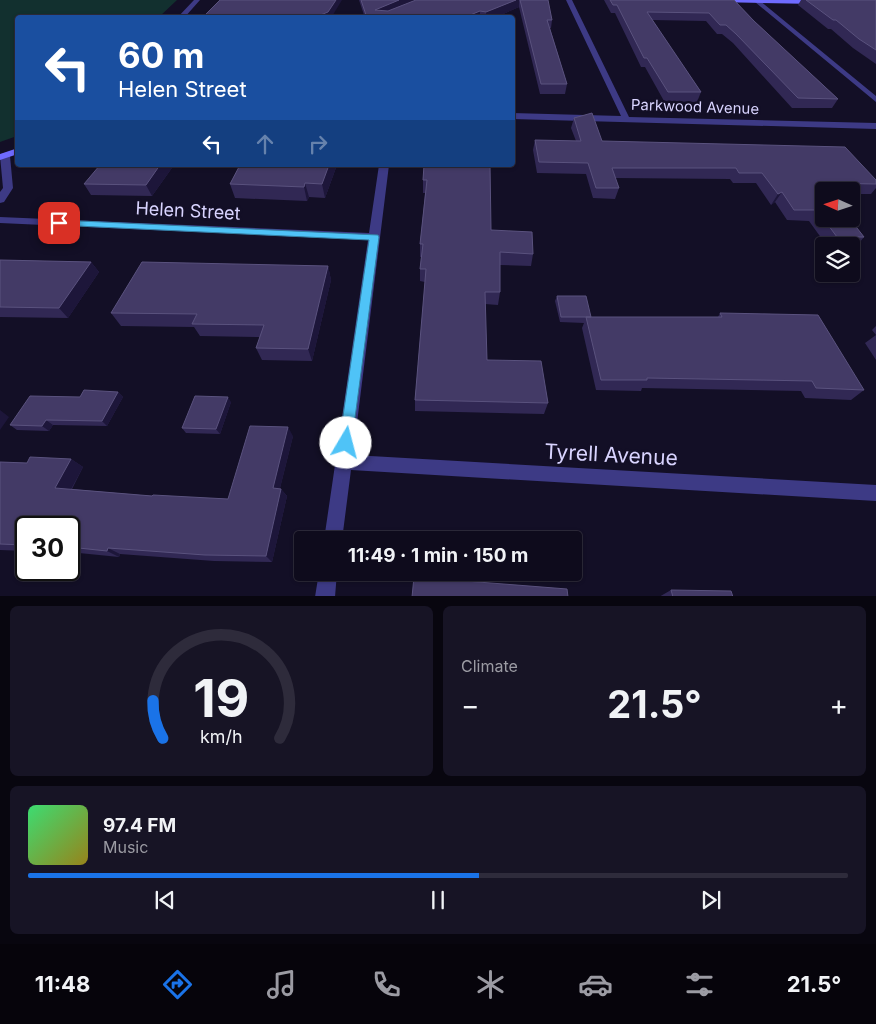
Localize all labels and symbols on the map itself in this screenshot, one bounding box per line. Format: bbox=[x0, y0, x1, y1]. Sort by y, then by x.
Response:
street label: Parkwood Avenue bbox=[631, 95, 759, 118]
north arrow bbox=[815, 182, 860, 228]
street label: Helen Street bbox=[135, 197, 241, 224]
pin bbox=[38, 202, 80, 244]
position arrow bbox=[319, 416, 371, 468]
street label: Tyrell Avenue bbox=[544, 439, 678, 470]
speed limit sign: 30 bbox=[15, 516, 80, 581]

